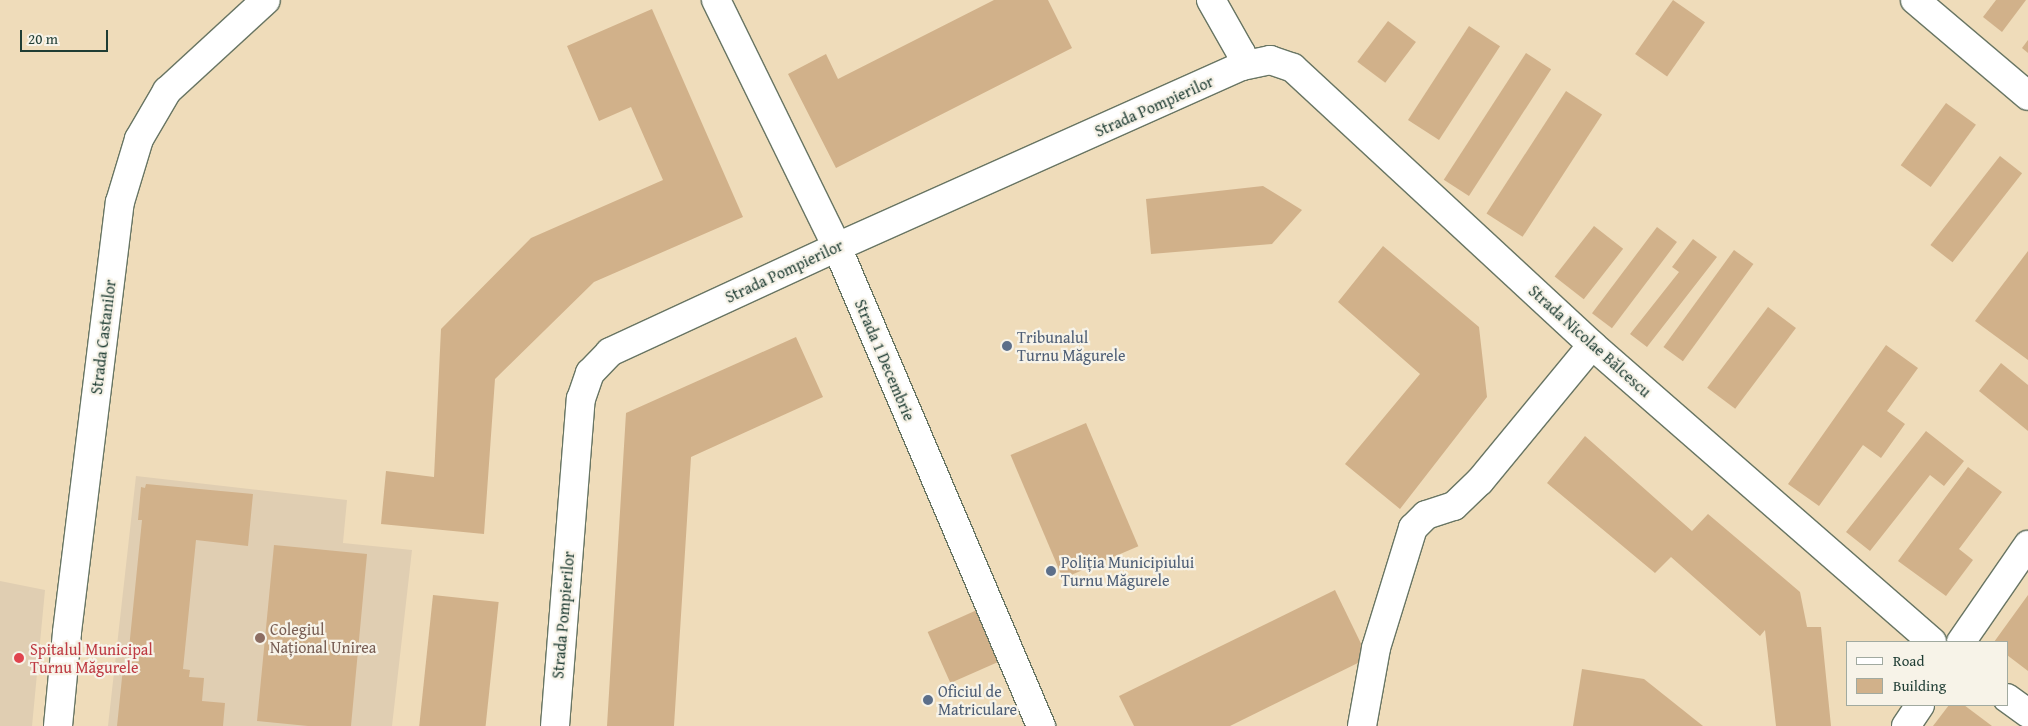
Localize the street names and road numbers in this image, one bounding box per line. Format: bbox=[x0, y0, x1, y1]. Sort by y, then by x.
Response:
street label: Strada Pompierilor bbox=[1092, 71, 1216, 141]
street label: Strada Pompierilor bbox=[722, 235, 846, 307]
street label: Strada Castanilor bbox=[86, 278, 120, 396]
street label: Strada Nicolae Bălcescu bbox=[1525, 281, 1655, 401]
street label: Strada 1 Decembrie bbox=[851, 296, 919, 424]
street label: Strada Pompierilor bbox=[548, 550, 578, 680]

